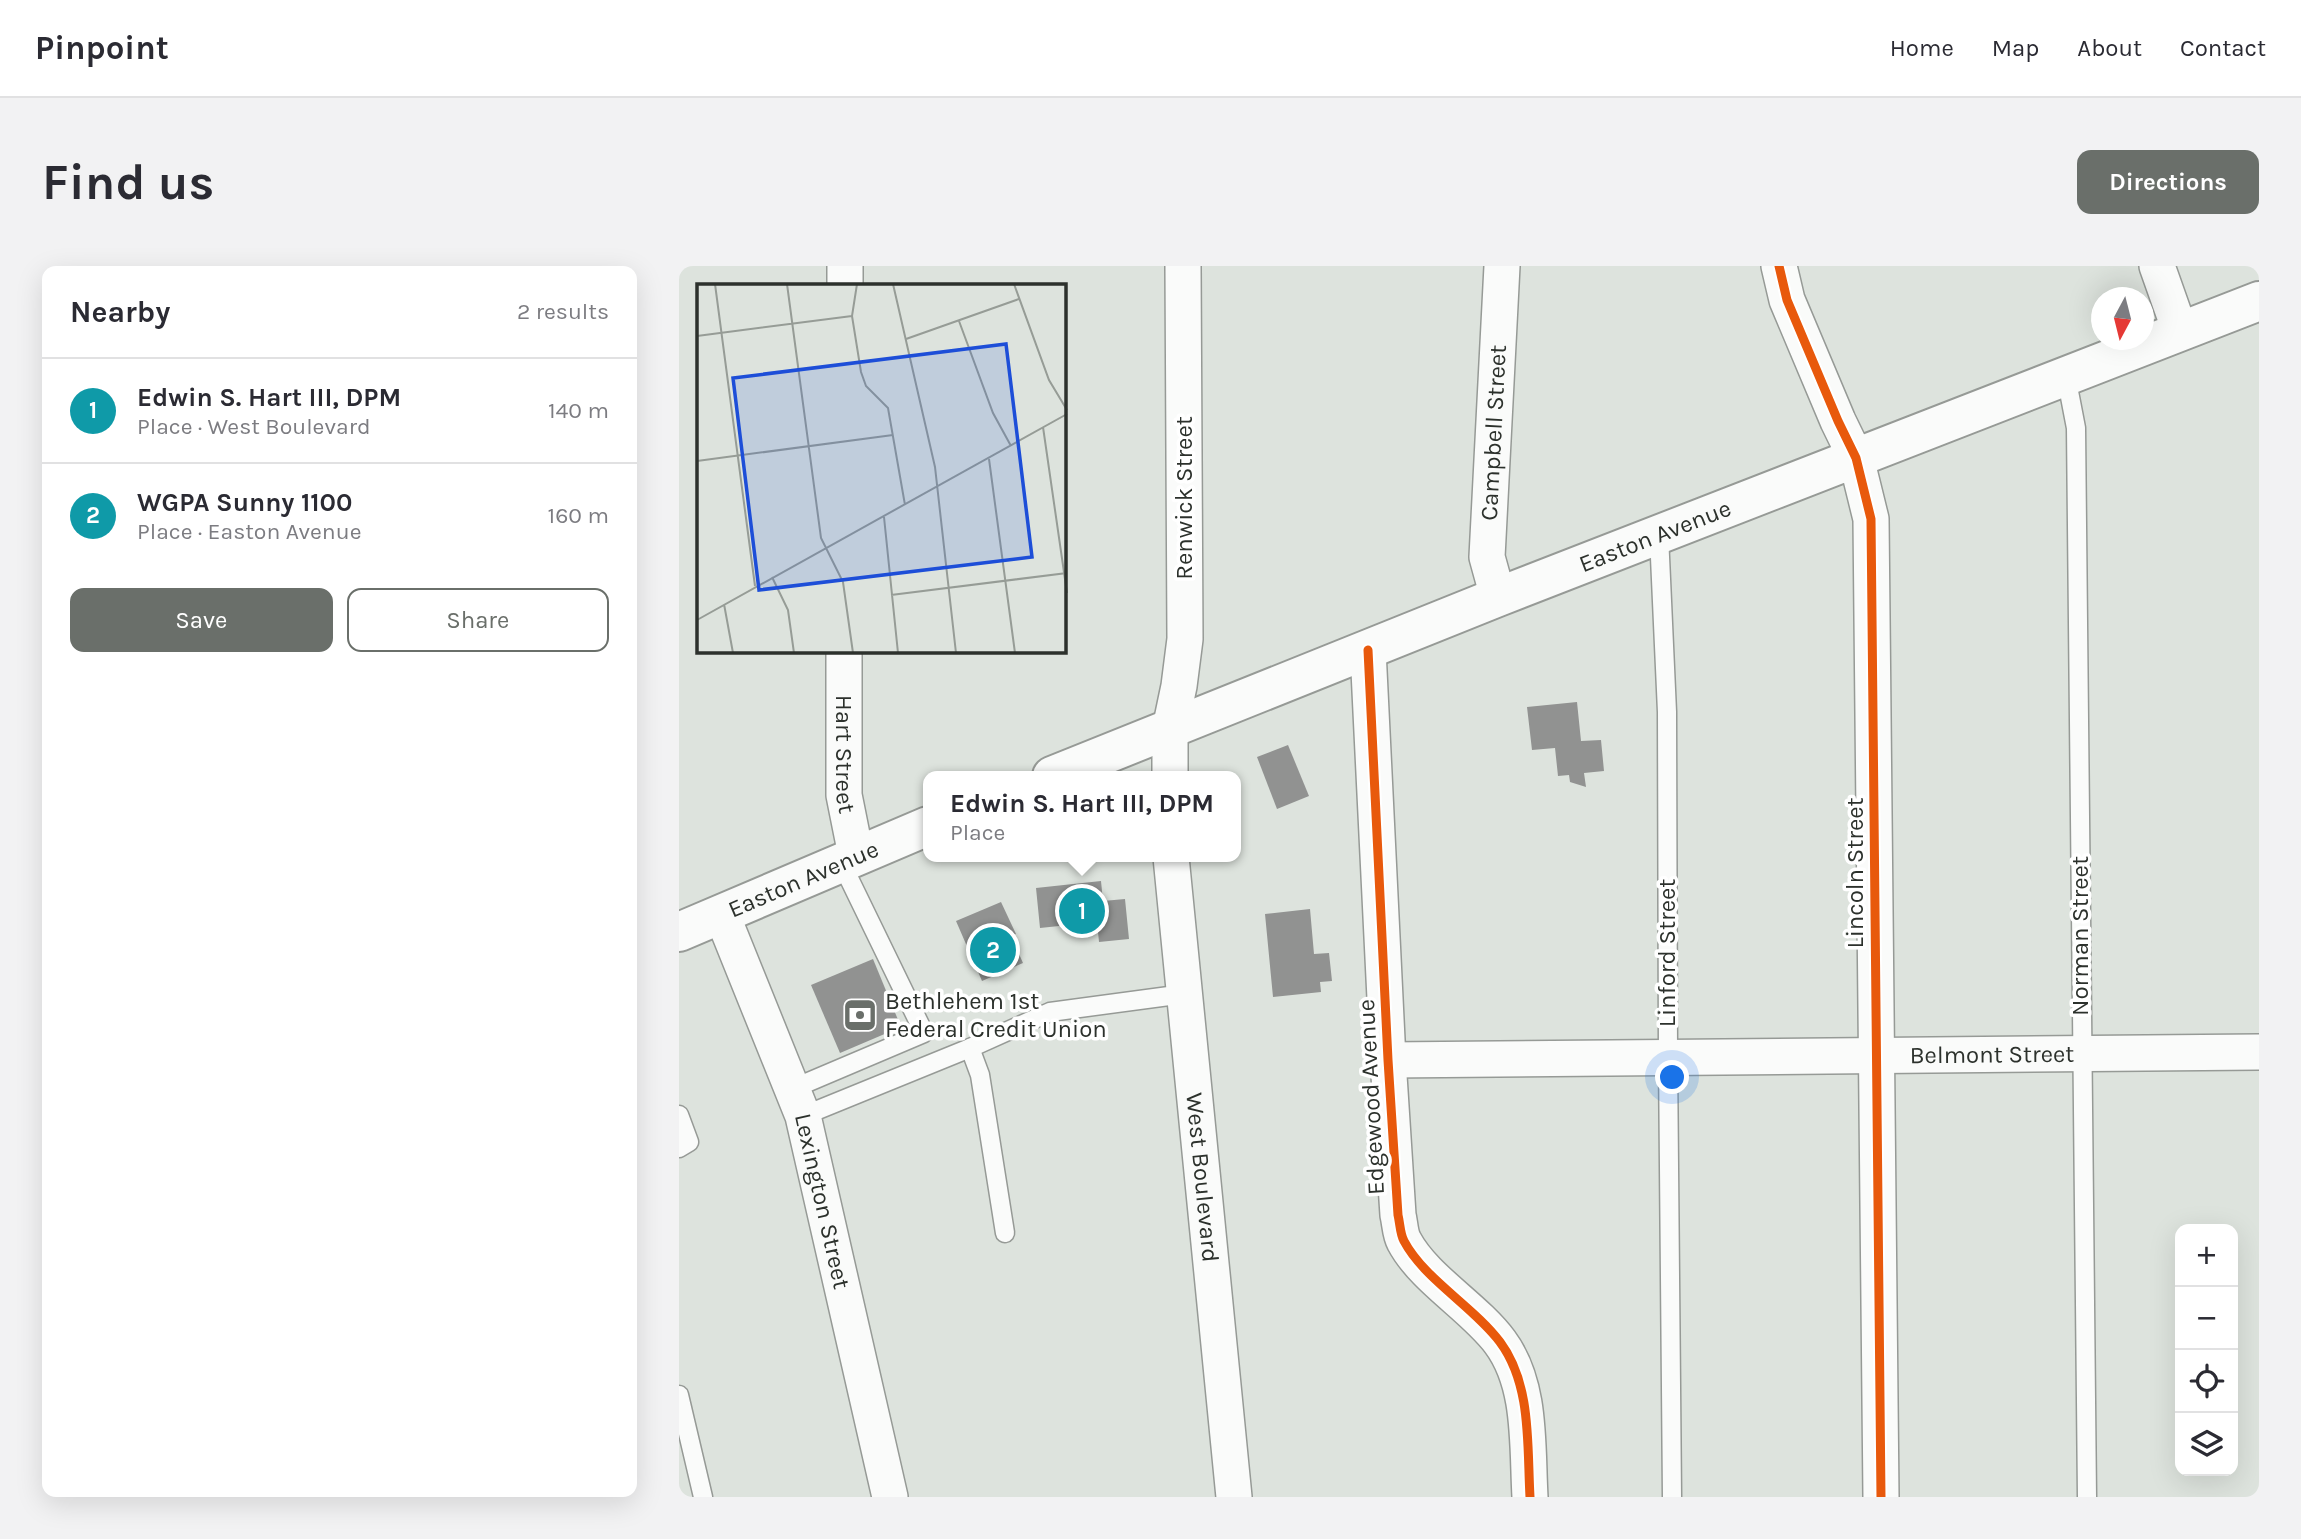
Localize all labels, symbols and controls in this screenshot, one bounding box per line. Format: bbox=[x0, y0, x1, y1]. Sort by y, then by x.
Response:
text: Pinpoint bbox=[35, 29, 169, 67]
text: Home bbox=[1890, 34, 1954, 62]
text: Map bbox=[1992, 34, 2039, 62]
text: About bbox=[2077, 34, 2142, 62]
text: Contact bbox=[2180, 34, 2266, 62]
button: Directions bbox=[2077, 150, 2259, 214]
text: Find us bbox=[42, 154, 214, 211]
inset map bbox=[697, 284, 1066, 653]
north arrow bbox=[2091, 287, 2154, 350]
text: Nearby bbox=[70, 294, 170, 330]
text: 2 results bbox=[517, 298, 609, 325]
street label: Campbell Street bbox=[1475, 344, 1512, 521]
text: Edwin S. Hart III, DPM bbox=[137, 382, 401, 413]
text: 1 bbox=[89, 397, 97, 424]
text: 140 m bbox=[548, 397, 609, 424]
text: Place · West Boulevard bbox=[137, 413, 371, 440]
street label: Renwick Street bbox=[1170, 416, 1198, 580]
text: WGPA Sunny 1100 bbox=[137, 487, 352, 518]
street label: Easton Avenue bbox=[1575, 494, 1735, 578]
text: 2 bbox=[86, 502, 100, 529]
text: 160 m bbox=[548, 502, 609, 529]
text: Place · Easton Avenue bbox=[137, 518, 361, 545]
button: Save bbox=[70, 588, 333, 652]
button: Share bbox=[347, 588, 609, 652]
street label: Hart Street bbox=[830, 695, 861, 816]
popup bbox=[923, 771, 1241, 862]
text: Edwin S. Hart III, DPM bbox=[950, 788, 1214, 819]
street label: Lincoln Street bbox=[1841, 797, 1869, 949]
text: Place bbox=[950, 819, 1005, 846]
street label: Easton Avenue bbox=[724, 835, 883, 923]
street label: Norman Street bbox=[2066, 856, 2094, 1016]
street label: Linford Street bbox=[1653, 879, 1681, 1027]
pin: 1 bbox=[1059, 885, 1105, 937]
pin: 2 bbox=[970, 924, 1016, 976]
place label: Bethlehem 1st Federal Credit Union bbox=[885, 987, 1107, 1043]
bank icon: Bethlehem 1st Federal Credit Union bbox=[841, 996, 879, 1034]
street label: Edgewood Avenue bbox=[1352, 998, 1390, 1196]
street label: Belmont Street bbox=[1909, 1040, 2074, 1069]
your location bbox=[1655, 1060, 1689, 1094]
street label: West Boulevard bbox=[1180, 1091, 1225, 1264]
street label: Lexington Street bbox=[789, 1111, 856, 1292]
map controls bbox=[2175, 1224, 2238, 1476]
button: + bbox=[2175, 1224, 2238, 1287]
button: − bbox=[2175, 1287, 2238, 1350]
button: locate bbox=[2175, 1350, 2238, 1413]
button: layers bbox=[2175, 1413, 2238, 1476]

